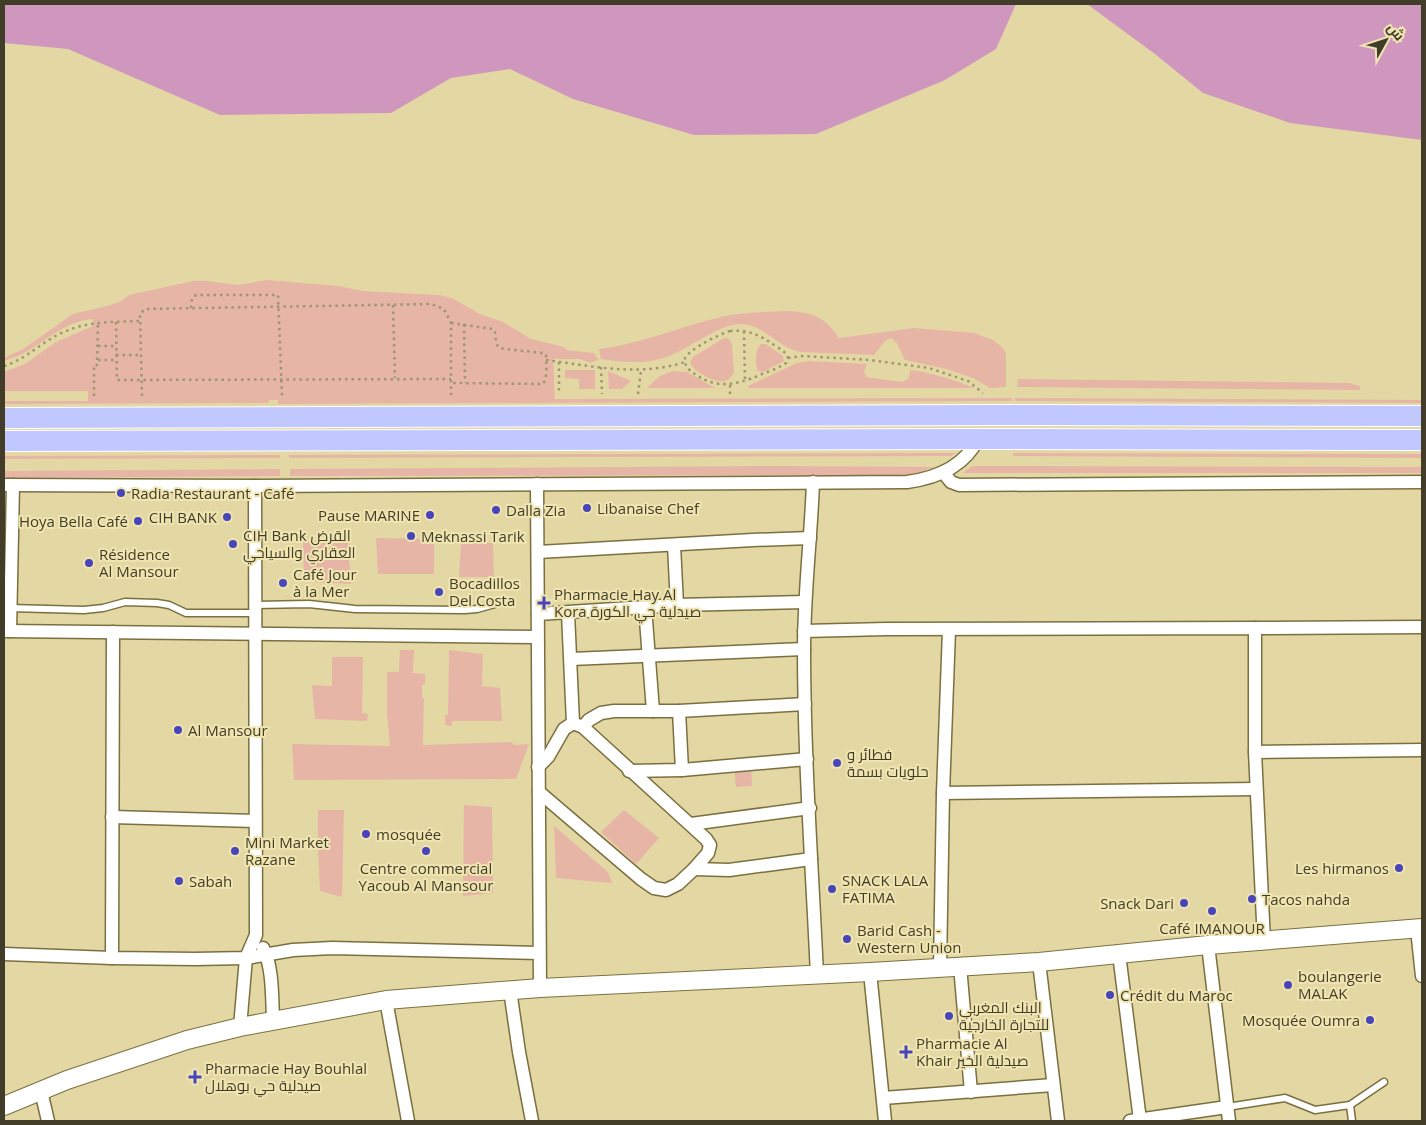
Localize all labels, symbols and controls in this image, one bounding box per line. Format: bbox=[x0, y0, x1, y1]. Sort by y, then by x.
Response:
north arrow bbox=[1361, 15, 1411, 65]
text: ش bbox=[1383, 18, 1409, 44]
place label: Radia Restaurant - Café bbox=[131, 483, 294, 503]
marker: Radia Restaurant - Café bbox=[115, 487, 127, 499]
place label: Libanaise Chef bbox=[597, 498, 700, 518]
place label: Dalla Zia bbox=[506, 500, 566, 520]
marker: Libanaise Chef bbox=[581, 502, 593, 514]
marker: Dalla Zia bbox=[490, 504, 502, 516]
place label: Pause MARINE bbox=[318, 505, 420, 525]
place label: CIH BANK bbox=[149, 507, 218, 527]
marker: Pause MARINE bbox=[424, 509, 436, 521]
place label: Hoya Bella Café bbox=[19, 511, 128, 531]
marker: CIH BANK bbox=[221, 511, 233, 523]
marker: Hoya Bella Café bbox=[132, 515, 144, 527]
place label: CIH Bank القرض العقاري والسياحي bbox=[243, 525, 356, 565]
place label: Meknassi Tarik bbox=[421, 526, 525, 546]
marker: Meknassi Tarik bbox=[405, 530, 417, 542]
marker: CIH Bank القرض العقاري والسياحي bbox=[227, 538, 239, 550]
place label: Résidence Al Mansour bbox=[99, 544, 179, 581]
marker: Résidence Al Mansour bbox=[83, 557, 95, 569]
place label: Café Jour à la Mer bbox=[293, 564, 357, 601]
place label: Bocadillos Del Costa bbox=[449, 573, 520, 610]
marker: Café Jour à la Mer bbox=[277, 577, 289, 589]
place label: Pharmacie Hay Al Kora صيدلية حي الكورة bbox=[554, 584, 701, 624]
marker: Bocadillos Del Costa bbox=[433, 586, 445, 598]
marker: Pharmacie Hay Al Kora صيدلية حي الكورة bbox=[538, 597, 550, 609]
place label: Al Mansour bbox=[188, 720, 268, 740]
marker: Al Mansour bbox=[172, 724, 184, 736]
place label: فطائر و حلويات بسمة bbox=[847, 744, 928, 781]
marker: فطائر و حلويات بسمة bbox=[831, 757, 843, 769]
place label: mosquée bbox=[376, 824, 441, 844]
marker: mosquée bbox=[360, 828, 372, 840]
place label: Mini Market Razane bbox=[245, 832, 329, 869]
marker: Mini Market Razane bbox=[229, 845, 241, 857]
marker: Centre commercial Yacoub Al Mansour bbox=[420, 845, 432, 857]
place label: Centre commercial Yacoub Al Mansour bbox=[359, 858, 493, 895]
place label: Les hirmanos bbox=[1295, 858, 1389, 878]
marker: Les hirmanos bbox=[1393, 862, 1405, 874]
place label: SNACK LALA FATIMA bbox=[842, 870, 929, 907]
place label: Sabah bbox=[189, 871, 232, 891]
marker: Sabah bbox=[173, 875, 185, 887]
marker: SNACK LALA FATIMA bbox=[826, 883, 838, 895]
place label: Tacos nahda bbox=[1262, 889, 1350, 909]
place label: Snack Dari bbox=[1100, 893, 1174, 913]
marker: Tacos nahda bbox=[1246, 893, 1258, 905]
marker: Snack Dari bbox=[1178, 897, 1190, 909]
marker: Café IMANOUR bbox=[1206, 905, 1218, 917]
place label: Café IMANOUR bbox=[1159, 918, 1265, 938]
place label: Barid Cash - Western Union bbox=[857, 920, 962, 957]
marker: Barid Cash - Western Union bbox=[841, 933, 853, 945]
place label: boulangerie MALAK bbox=[1298, 966, 1382, 1003]
marker: boulangerie MALAK bbox=[1282, 979, 1294, 991]
place label: Crédit du Maroc bbox=[1120, 985, 1233, 1005]
marker: Crédit du Maroc bbox=[1104, 989, 1116, 1001]
place label: البنك المغربي للتجارة الخارجية bbox=[959, 997, 1049, 1034]
marker: البنك المغربي للتجارة الخارجية bbox=[943, 1010, 955, 1022]
place label: Mosquée Oumra bbox=[1242, 1010, 1360, 1030]
marker: Mosquée Oumra bbox=[1364, 1014, 1376, 1026]
place label: Pharmacie Al Khair صيدلية الخير bbox=[916, 1033, 1029, 1070]
marker: Pharmacie Al Khair صيدلية الخير bbox=[900, 1046, 912, 1058]
place label: Pharmacie Hay Bouhlal صيدلية حي بوهلال bbox=[205, 1058, 367, 1098]
marker: Pharmacie Hay Bouhlal صيدلية حي بوهلال bbox=[189, 1071, 201, 1083]

